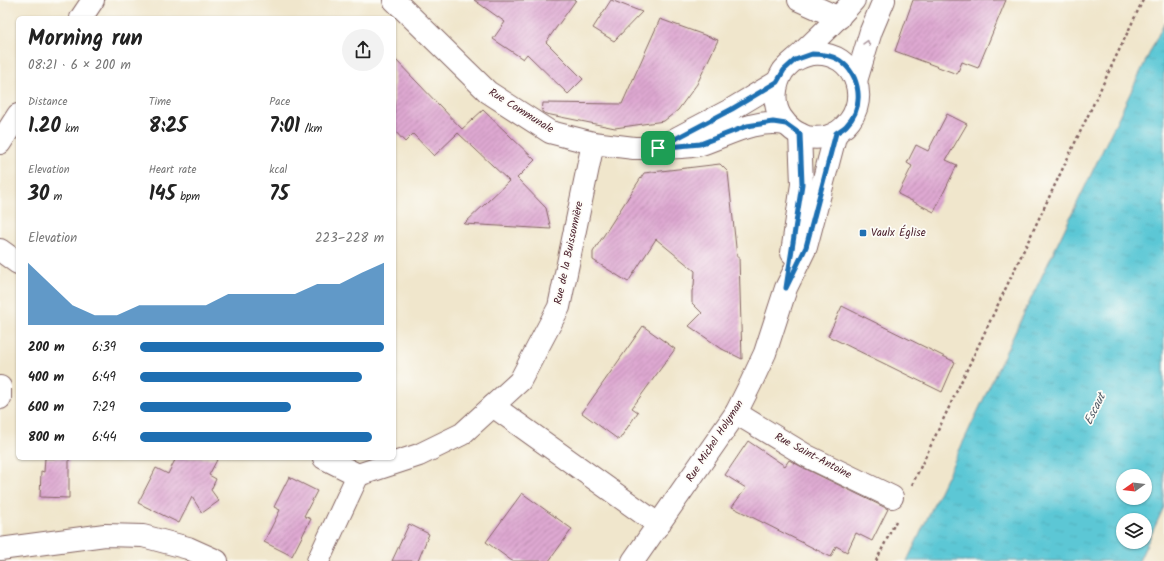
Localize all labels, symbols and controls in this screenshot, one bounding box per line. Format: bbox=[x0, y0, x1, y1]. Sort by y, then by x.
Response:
text: Morning run bbox=[28, 22, 143, 57]
button: share bbox=[342, 29, 384, 71]
one-way arrow bbox=[862, 40, 871, 47]
text: 08:21 · 6 × 200 m bbox=[28, 55, 131, 76]
street label: Rue Communale bbox=[485, 84, 557, 138]
text: Distance bbox=[28, 93, 68, 111]
text: Time bbox=[149, 93, 171, 111]
text: Pace bbox=[269, 93, 290, 111]
text: 1.20 bbox=[28, 111, 61, 143]
text: 8:25 bbox=[149, 111, 187, 143]
text: 7:01 bbox=[269, 111, 300, 143]
text: km bbox=[61, 120, 79, 138]
text: /km bbox=[300, 120, 322, 138]
pin bbox=[641, 131, 675, 165]
icon: arrive bbox=[647, 137, 669, 159]
text: Elevation bbox=[28, 161, 70, 179]
text: Heart rate bbox=[149, 161, 196, 179]
text: kcal bbox=[269, 161, 287, 179]
text: 30 bbox=[28, 179, 49, 211]
text: 145 bbox=[149, 179, 176, 211]
text: 75 bbox=[269, 179, 289, 211]
text: m bbox=[49, 188, 62, 206]
text: bpm bbox=[176, 188, 200, 206]
street label: Rue de la Buissonnière bbox=[549, 200, 589, 306]
place label: Vaulx Église bbox=[871, 224, 926, 242]
text: Elevation bbox=[28, 228, 77, 249]
text: 223–228 m bbox=[315, 228, 384, 249]
marker: Vaulx Église bbox=[858, 228, 868, 238]
text: 200 m bbox=[28, 337, 65, 358]
text: 6:39 bbox=[92, 337, 116, 358]
text: 400 m bbox=[28, 367, 64, 388]
text: 6:49 bbox=[92, 367, 116, 388]
water label: Escaut bbox=[1079, 388, 1112, 428]
street label: Rue Michel Holyman bbox=[682, 396, 749, 486]
text: 600 m bbox=[28, 397, 64, 418]
text: 7:29 bbox=[92, 397, 115, 418]
text: 800 m bbox=[28, 427, 65, 448]
text: 6:44 bbox=[92, 427, 117, 448]
street label: Rue Saint-Antoine bbox=[771, 428, 855, 484]
north arrow bbox=[1116, 469, 1152, 505]
map controls bbox=[1116, 469, 1152, 549]
button: layers bbox=[1116, 513, 1152, 549]

